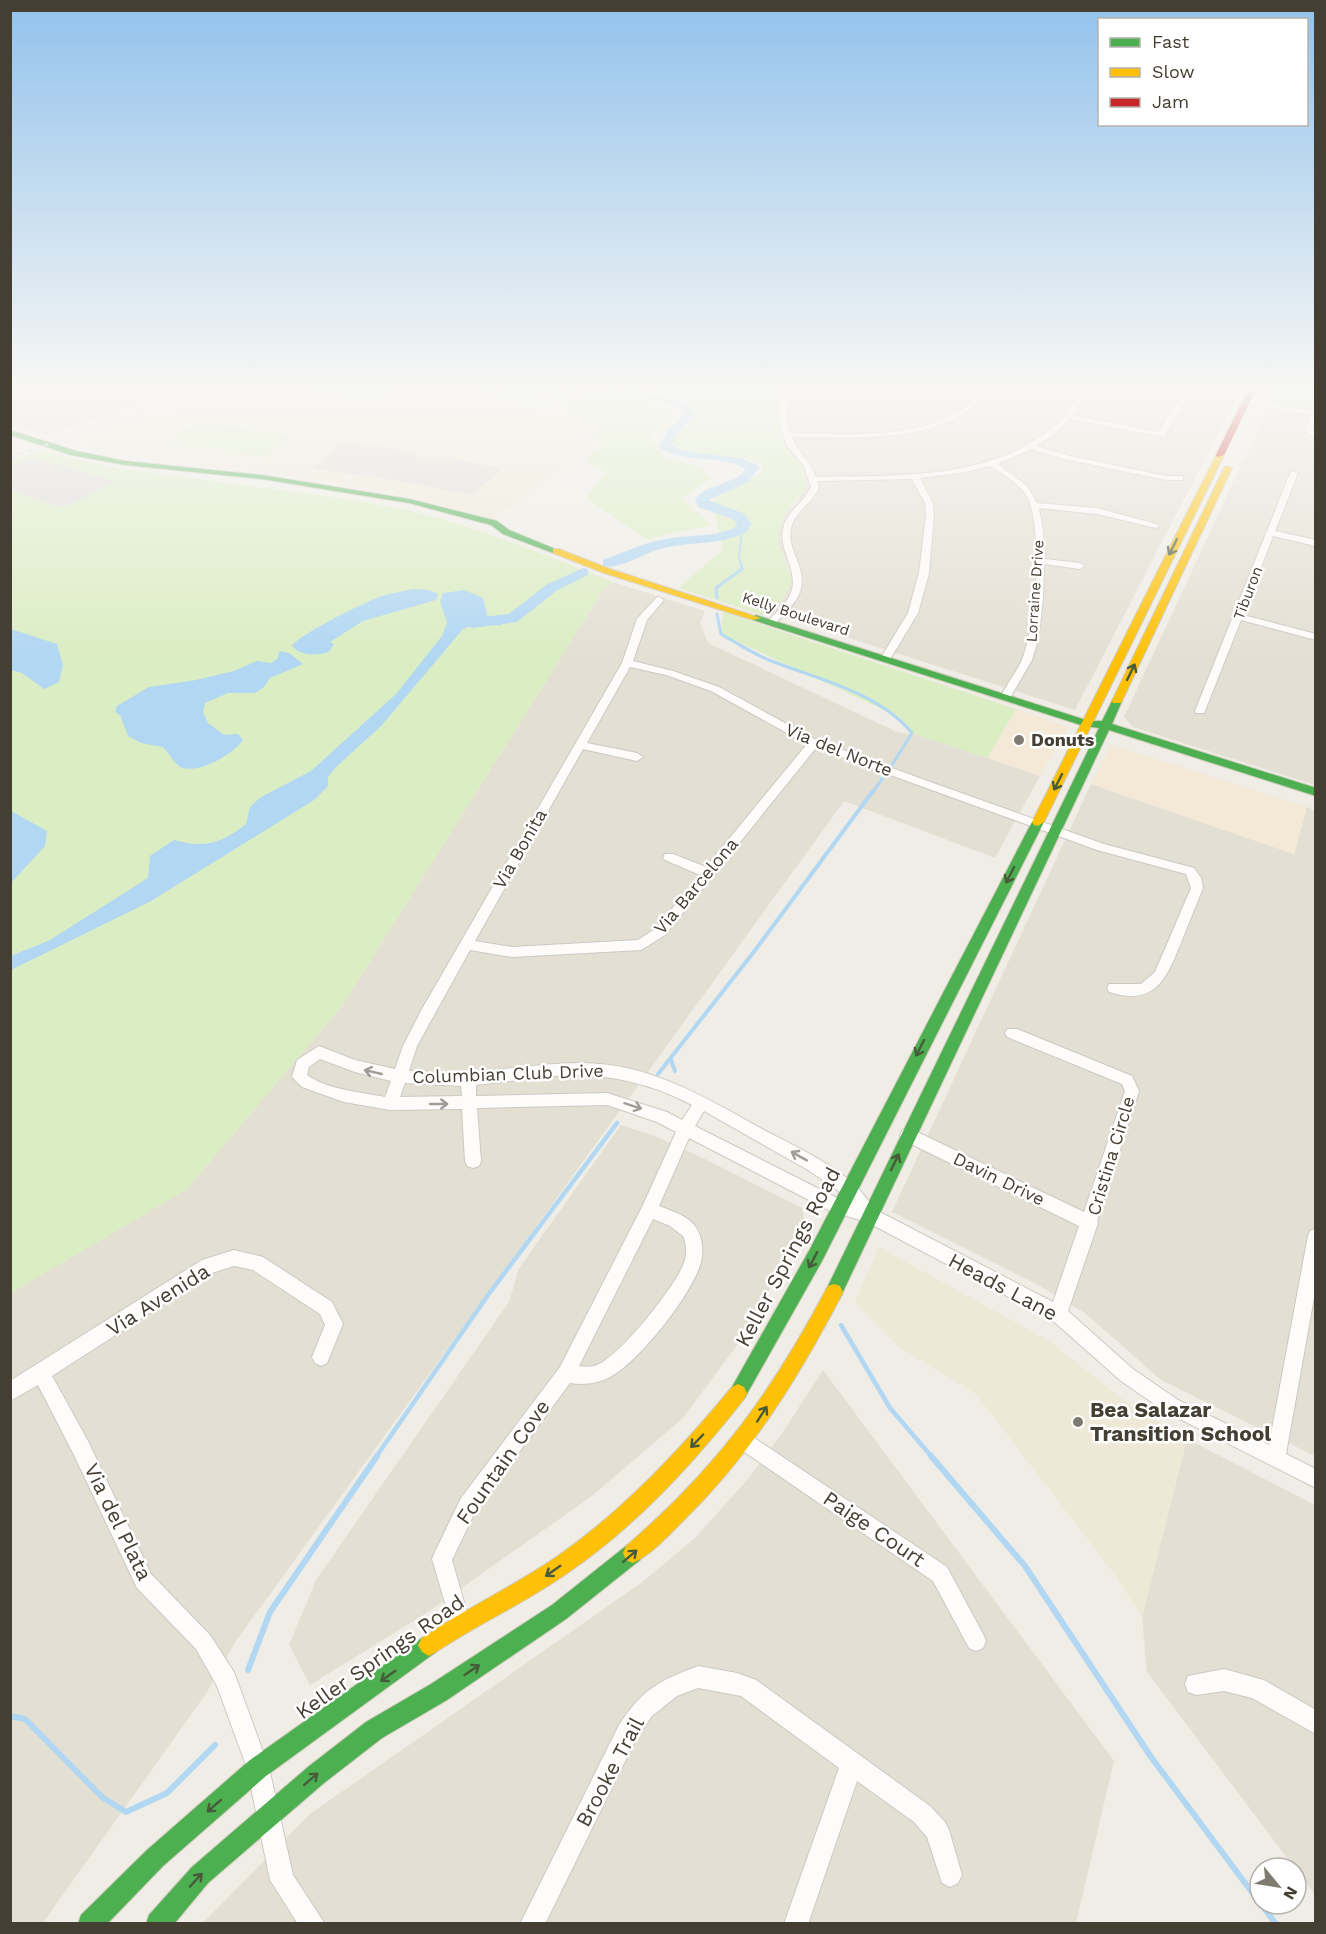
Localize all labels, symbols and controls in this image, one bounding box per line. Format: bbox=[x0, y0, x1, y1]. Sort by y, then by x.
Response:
legend bbox=[1098, 18, 1308, 126]
text: Fast bbox=[1152, 31, 1190, 52]
text: Slow bbox=[1152, 61, 1195, 82]
text: Jam bbox=[1152, 91, 1189, 112]
one-way arrow bbox=[1167, 537, 1179, 555]
street label: Lorraine Drive bbox=[1022, 539, 1048, 643]
street label: Tiburon bbox=[1230, 564, 1266, 622]
street label: Kelly Boulevard bbox=[740, 588, 852, 640]
one-way arrow bbox=[1125, 664, 1137, 681]
street label: Via del Norte bbox=[783, 719, 896, 781]
place label: Donuts bbox=[1031, 729, 1095, 750]
marker: Donuts bbox=[1012, 733, 1026, 747]
one-way arrow bbox=[1051, 772, 1063, 790]
street label: Via Bonita bbox=[488, 805, 551, 892]
street label: Via Barcelona bbox=[649, 833, 742, 938]
one-way arrow bbox=[1003, 866, 1015, 884]
one-way arrow bbox=[914, 1039, 925, 1057]
street label: Columbian Club Drive bbox=[412, 1060, 604, 1087]
one-way arrow bbox=[364, 1065, 383, 1077]
street label: Cristina Circle bbox=[1082, 1094, 1139, 1218]
one-way arrow bbox=[429, 1098, 449, 1110]
one-way arrow bbox=[623, 1102, 642, 1113]
street label: Davin Drive bbox=[950, 1147, 1048, 1210]
one-way arrow bbox=[791, 1150, 808, 1162]
one-way arrow bbox=[890, 1154, 901, 1172]
street label: Keller Springs Road bbox=[730, 1163, 845, 1351]
street label: Heads Lane bbox=[944, 1247, 1062, 1326]
one-way arrow bbox=[807, 1251, 819, 1268]
street label: Via Avenida bbox=[102, 1258, 214, 1341]
street label: Fountain Cove bbox=[450, 1395, 555, 1529]
place label: Bea Salazar Transition School bbox=[1090, 1397, 1271, 1446]
one-way arrow bbox=[756, 1406, 768, 1422]
marker: Bea Salazar Transition School bbox=[1071, 1415, 1085, 1429]
one-way arrow bbox=[690, 1434, 704, 1449]
street label: Via del Plata bbox=[79, 1459, 158, 1585]
street label: Paige Court bbox=[819, 1485, 930, 1572]
one-way arrow bbox=[622, 1549, 637, 1563]
one-way arrow bbox=[544, 1565, 561, 1578]
street label: Keller Springs Road bbox=[291, 1589, 469, 1724]
one-way arrow bbox=[463, 1664, 480, 1676]
one-way arrow bbox=[381, 1670, 397, 1682]
street label: Brooke Trail bbox=[570, 1712, 649, 1831]
one-way arrow bbox=[303, 1773, 319, 1786]
one-way arrow bbox=[207, 1799, 222, 1813]
north arrow bbox=[1248, 1856, 1308, 1916]
one-way arrow bbox=[189, 1872, 204, 1887]
text: N bbox=[1279, 1883, 1302, 1903]

